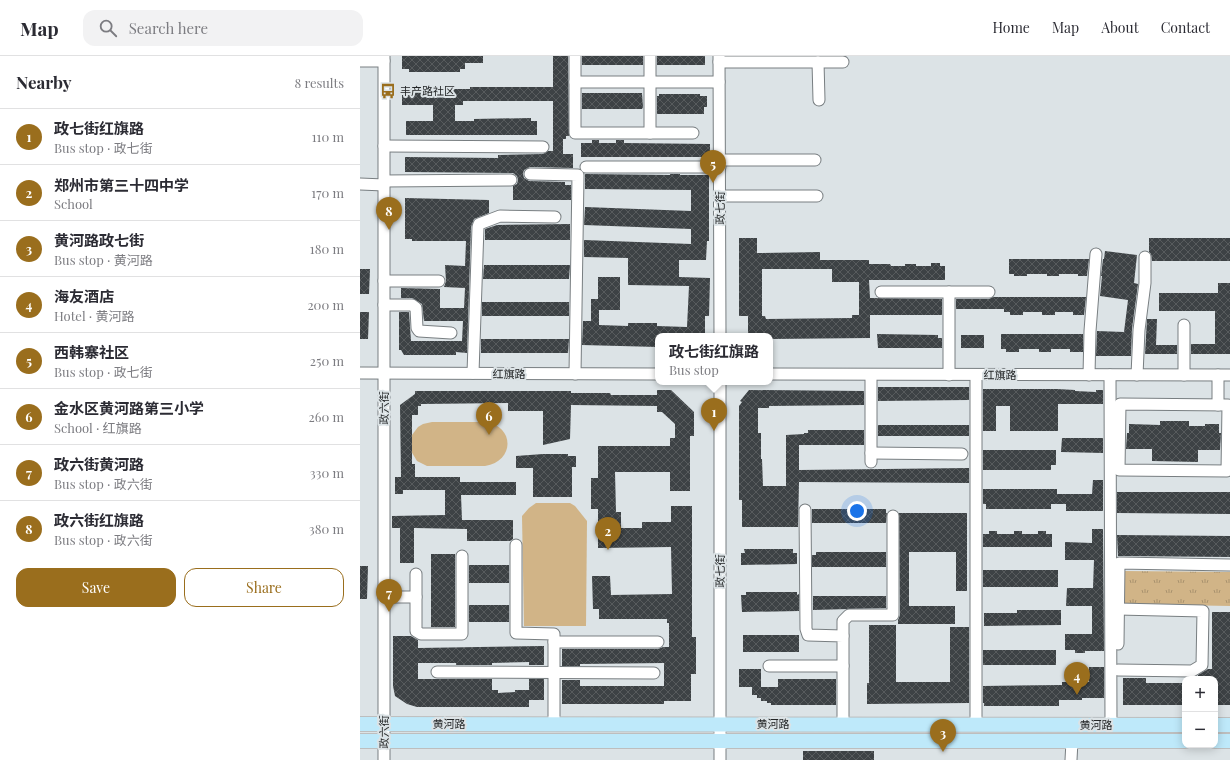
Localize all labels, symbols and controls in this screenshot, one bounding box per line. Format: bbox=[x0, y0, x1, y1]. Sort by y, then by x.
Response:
search box bbox=[83, 10, 363, 46]
text: Map bbox=[20, 15, 59, 41]
icon: search bbox=[97, 17, 119, 39]
text: Search here bbox=[129, 18, 208, 38]
text: Home bbox=[992, 18, 1030, 37]
text: Map bbox=[1052, 18, 1079, 37]
text: About bbox=[1101, 18, 1139, 37]
text: Contact bbox=[1161, 18, 1210, 37]
text: Nearby bbox=[16, 71, 71, 93]
text: 8 results bbox=[294, 74, 344, 91]
bus stop icon: 丰产路社区 bbox=[379, 82, 397, 100]
place label: 丰产路社区 bbox=[400, 83, 455, 98]
text: 政七街红旗路 bbox=[54, 118, 144, 138]
text: 1 bbox=[27, 128, 31, 145]
text: 110 m bbox=[312, 128, 344, 145]
text: Bus stop · 政七街 bbox=[54, 139, 153, 156]
pin: 5 bbox=[700, 150, 726, 183]
text: 郑州市第三十四中学 bbox=[54, 175, 189, 195]
text: 2 bbox=[26, 184, 32, 201]
text: 170 m bbox=[311, 184, 344, 201]
street label: 政七街 bbox=[712, 192, 727, 225]
text: School bbox=[54, 195, 93, 212]
pin: 8 bbox=[376, 197, 402, 230]
text: 黄河路政七街 bbox=[54, 230, 144, 250]
text: 3 bbox=[26, 240, 32, 257]
text: 180 m bbox=[310, 240, 344, 257]
text: Bus stop · 黄河路 bbox=[54, 251, 153, 268]
text: 海友酒店 bbox=[54, 286, 114, 306]
text: 4 bbox=[26, 296, 32, 313]
text: 200 m bbox=[307, 296, 344, 313]
text: Hotel · 黄河路 bbox=[54, 307, 135, 324]
popup bbox=[655, 333, 773, 385]
text: 政七街红旗路 bbox=[669, 341, 759, 361]
text: 西韩寨社区 bbox=[54, 342, 129, 362]
text: 5 bbox=[26, 352, 32, 369]
text: 250 m bbox=[310, 352, 344, 369]
text: Bus stop bbox=[669, 361, 719, 378]
text: Bus stop · 政七街 bbox=[54, 363, 153, 380]
street label: 红旗路 bbox=[493, 366, 526, 381]
street label: 红旗路 bbox=[984, 367, 1017, 382]
street label: 政六街 bbox=[376, 392, 391, 425]
text: 金水区黄河路第三小学 bbox=[54, 398, 204, 418]
pin: 1 bbox=[701, 398, 727, 431]
pin: 6 bbox=[476, 402, 502, 435]
text: 6 bbox=[25, 408, 33, 425]
text: 260 m bbox=[308, 408, 344, 425]
text: School · 红旗路 bbox=[54, 419, 142, 436]
text: 政六街黄河路 bbox=[54, 454, 144, 474]
text: 7 bbox=[26, 464, 32, 481]
text: 330 m bbox=[310, 464, 344, 481]
text: Bus stop · 政六街 bbox=[54, 475, 153, 492]
your location bbox=[847, 501, 867, 521]
text: 政六街红旗路 bbox=[54, 510, 144, 530]
pin: 2 bbox=[595, 517, 621, 550]
text: 8 bbox=[25, 520, 33, 537]
text: 380 m bbox=[309, 520, 344, 537]
text: Bus stop · 政六街 bbox=[54, 531, 153, 548]
street label: 政七街 bbox=[712, 555, 727, 588]
button: Save bbox=[16, 568, 176, 607]
button: Share bbox=[184, 568, 344, 607]
pin: 7 bbox=[376, 579, 402, 612]
pin: 4 bbox=[1064, 662, 1090, 695]
map controls bbox=[1182, 676, 1218, 748]
button: + bbox=[1182, 676, 1218, 712]
button: − bbox=[1182, 712, 1218, 748]
street label: 政六街 bbox=[376, 716, 391, 749]
street label: 黄河路 bbox=[433, 716, 466, 731]
street label: 黄河路 bbox=[757, 716, 790, 731]
street label: 黄河路 bbox=[1080, 717, 1113, 732]
pin: 3 bbox=[930, 719, 956, 752]

